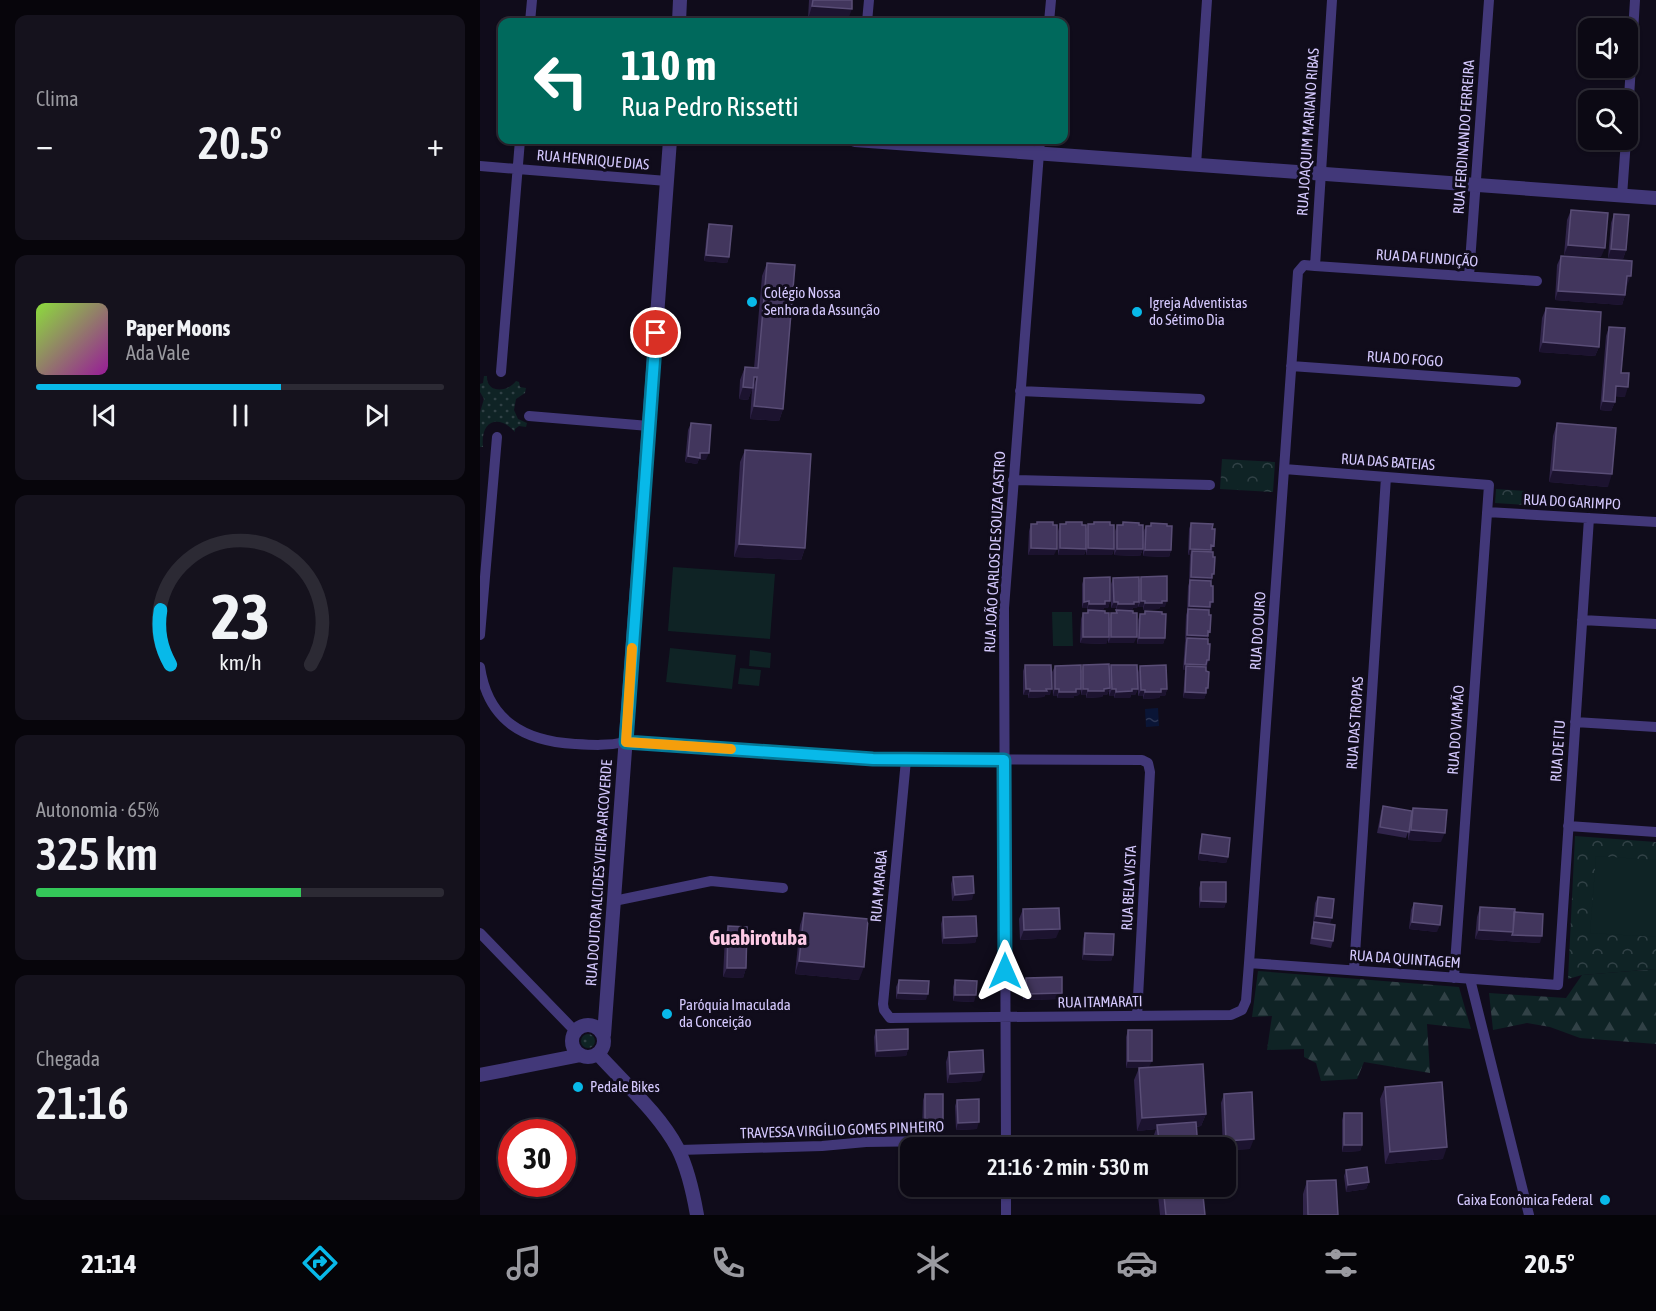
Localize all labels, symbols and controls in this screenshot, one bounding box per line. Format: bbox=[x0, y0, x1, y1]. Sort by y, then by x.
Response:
map controls bbox=[1578, 18, 1638, 150]
button: sound bbox=[1578, 18, 1638, 78]
text: 110 m bbox=[621, 41, 716, 89]
icon: left bbox=[522, 42, 600, 120]
street label: RUA JOAQUIM MARIANO RIBAS bbox=[1293, 48, 1322, 216]
street label: RUA FERDINANDO FERREIRA bbox=[1450, 59, 1477, 215]
text: Clima bbox=[36, 87, 79, 110]
button: search bbox=[1578, 90, 1638, 150]
text: Rua Pedro Rissetti bbox=[621, 91, 799, 122]
text: 20.5° bbox=[198, 117, 282, 169]
text: − bbox=[36, 125, 53, 163]
text: + bbox=[427, 125, 444, 163]
street label: RUA HENRIQUE DIAS bbox=[536, 146, 650, 173]
street label: RUA DA FUNDIÇÃO bbox=[1375, 245, 1479, 270]
place label: Colégio Nossa Senhora da Assunção bbox=[764, 284, 880, 318]
place label: Igreja Adventistas do Sétimo Dia bbox=[1149, 294, 1247, 328]
marker: Colégio Nossa Senhora da Assunção bbox=[745, 295, 759, 309]
marker: Igreja Adventistas do Sétimo Dia bbox=[1130, 305, 1144, 319]
pin bbox=[630, 307, 681, 358]
text: Paper Moons bbox=[126, 315, 230, 341]
icon: arrive bbox=[639, 316, 672, 349]
text: Ada Vale bbox=[126, 341, 190, 364]
street label: RUA DO FOGO bbox=[1366, 347, 1444, 370]
icon: previous bbox=[88, 399, 121, 432]
icon: pause bbox=[224, 399, 257, 432]
icon: next bbox=[360, 399, 393, 432]
street label: RUA DAS BATEIAS bbox=[1340, 450, 1436, 473]
street label: RUA JOÃO CARLOS DE SOUZA CASTRO bbox=[981, 451, 1008, 653]
street label: RUA DO GARIMPO bbox=[1523, 490, 1622, 513]
text: 23 bbox=[211, 581, 269, 652]
street label: RUA DO OURO bbox=[1246, 591, 1269, 671]
text: km/h bbox=[219, 650, 261, 675]
street label: RUA DAS TROPAS bbox=[1343, 676, 1366, 770]
street label: RUA DO VIAMÃO bbox=[1444, 684, 1467, 775]
street label: RUA DE ITU bbox=[1547, 720, 1568, 782]
street label: RUA DOUTOR ALCIDES VIEIRA ARCOVERDE bbox=[582, 759, 615, 987]
text: Autonomia · 65% bbox=[36, 798, 159, 821]
text: 325 km bbox=[36, 828, 158, 880]
street label: RUA BELA VISTA bbox=[1118, 844, 1139, 931]
street label: RUA MARABÁ bbox=[867, 848, 890, 923]
district label: Guabirotuba bbox=[709, 925, 807, 949]
position arrow bbox=[973, 939, 1037, 1003]
street label: RUA DA QUINTAGEM bbox=[1349, 946, 1461, 971]
street label: RUA ITAMARATI bbox=[1057, 992, 1143, 1011]
place label: Paróquia Imaculada da Conceição bbox=[679, 996, 791, 1030]
marker: Paróquia Imaculada da Conceição bbox=[660, 1007, 674, 1021]
text: Chegada bbox=[36, 1047, 100, 1070]
text: 21:16 bbox=[36, 1077, 129, 1129]
place label: Pedale Bikes bbox=[590, 1078, 660, 1095]
marker: Pedale Bikes bbox=[571, 1080, 585, 1094]
street label: TRAVESSA VIRGÍLIO GOMES PINHEIRO bbox=[740, 1117, 945, 1142]
speed limit sign: 30 bbox=[498, 1119, 576, 1197]
text: 21:16 · 2 min · 530 m bbox=[987, 1154, 1149, 1180]
place label: Caixa Econômica Federal bbox=[1457, 1191, 1593, 1208]
marker: Caixa Econômica Federal bbox=[1598, 1193, 1612, 1207]
icon: directions bbox=[299, 1242, 341, 1284]
icon: music bbox=[503, 1242, 545, 1284]
icon: phone bbox=[707, 1242, 749, 1284]
icon: climate bbox=[912, 1242, 954, 1284]
icon: car bbox=[1116, 1242, 1158, 1284]
icon: filters bbox=[1320, 1242, 1362, 1284]
text: 21:14 bbox=[81, 1248, 137, 1279]
text: 20.5° bbox=[1524, 1248, 1575, 1279]

